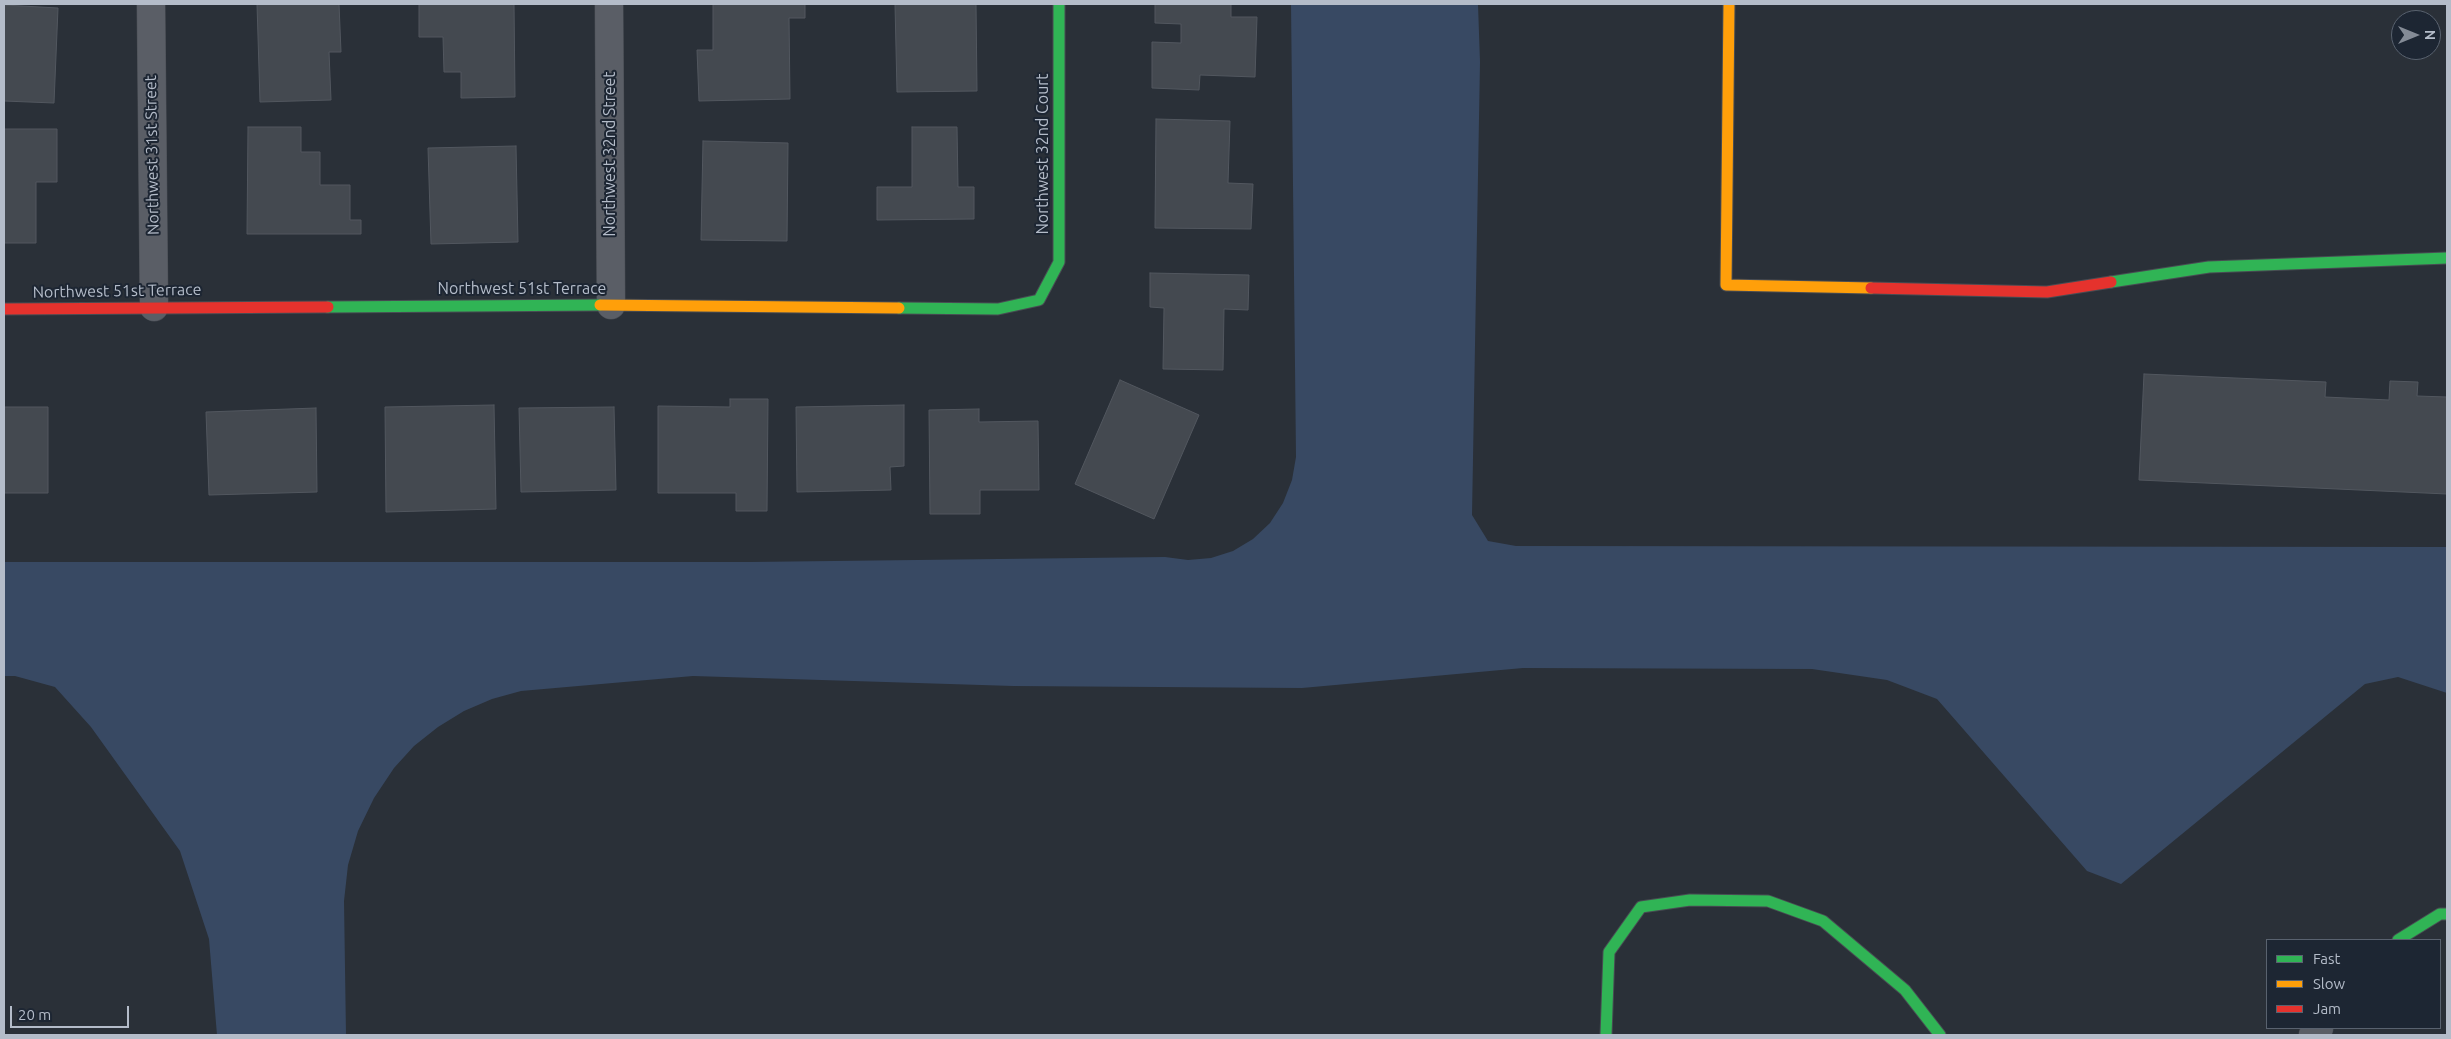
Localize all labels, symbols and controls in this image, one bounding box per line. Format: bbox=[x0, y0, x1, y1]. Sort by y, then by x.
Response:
north arrow bbox=[2391, 10, 2441, 60]
text: N bbox=[2422, 30, 2438, 40]
street label: Northwest 32nd Street bbox=[600, 71, 620, 237]
street label: Northwest 32nd Court bbox=[1033, 73, 1053, 235]
street label: Northwest 31st Street bbox=[141, 75, 163, 235]
street label: Northwest 51st Terrace bbox=[438, 279, 606, 299]
street label: Northwest 51st Terrace bbox=[32, 280, 202, 302]
legend bbox=[2266, 939, 2441, 1029]
text: Fast bbox=[2313, 950, 2340, 967]
text: Slow bbox=[2313, 975, 2345, 992]
scale bar bbox=[12, 996, 131, 1028]
text: Jam bbox=[2313, 1000, 2341, 1017]
text: 20 m bbox=[18, 1006, 51, 1023]

